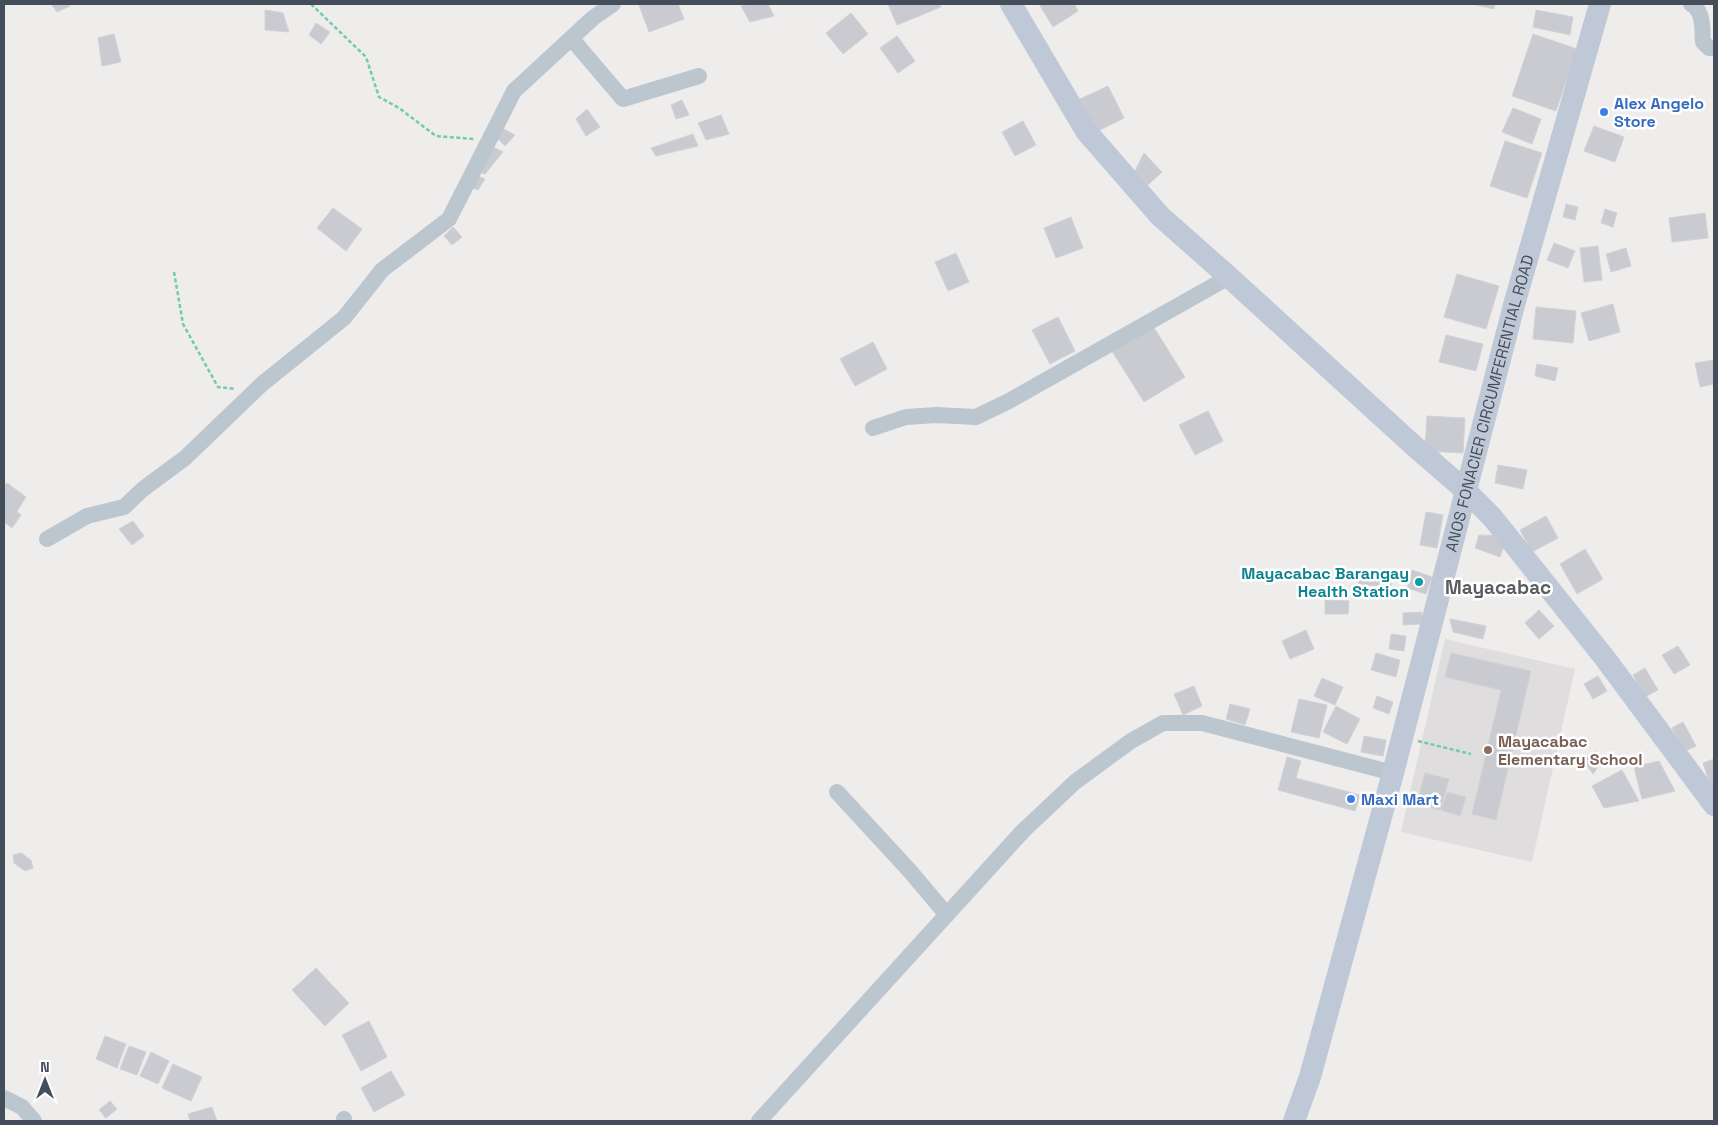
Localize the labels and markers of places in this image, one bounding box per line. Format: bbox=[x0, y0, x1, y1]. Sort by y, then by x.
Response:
place label: Alex Angelo Store bbox=[1614, 93, 1704, 132]
marker: Alex Angelo Store bbox=[1598, 106, 1610, 118]
place label: Mayacabac Barangay Health Station bbox=[1241, 563, 1409, 602]
marker: Mayacabac Barangay Health Station bbox=[1413, 576, 1425, 588]
place label: Mayacabac Elementary School bbox=[1498, 731, 1642, 770]
marker: Mayacabac Elementary School bbox=[1482, 744, 1494, 756]
place label: Maxi Mart bbox=[1361, 789, 1439, 810]
marker: Maxi Mart bbox=[1345, 793, 1357, 805]

